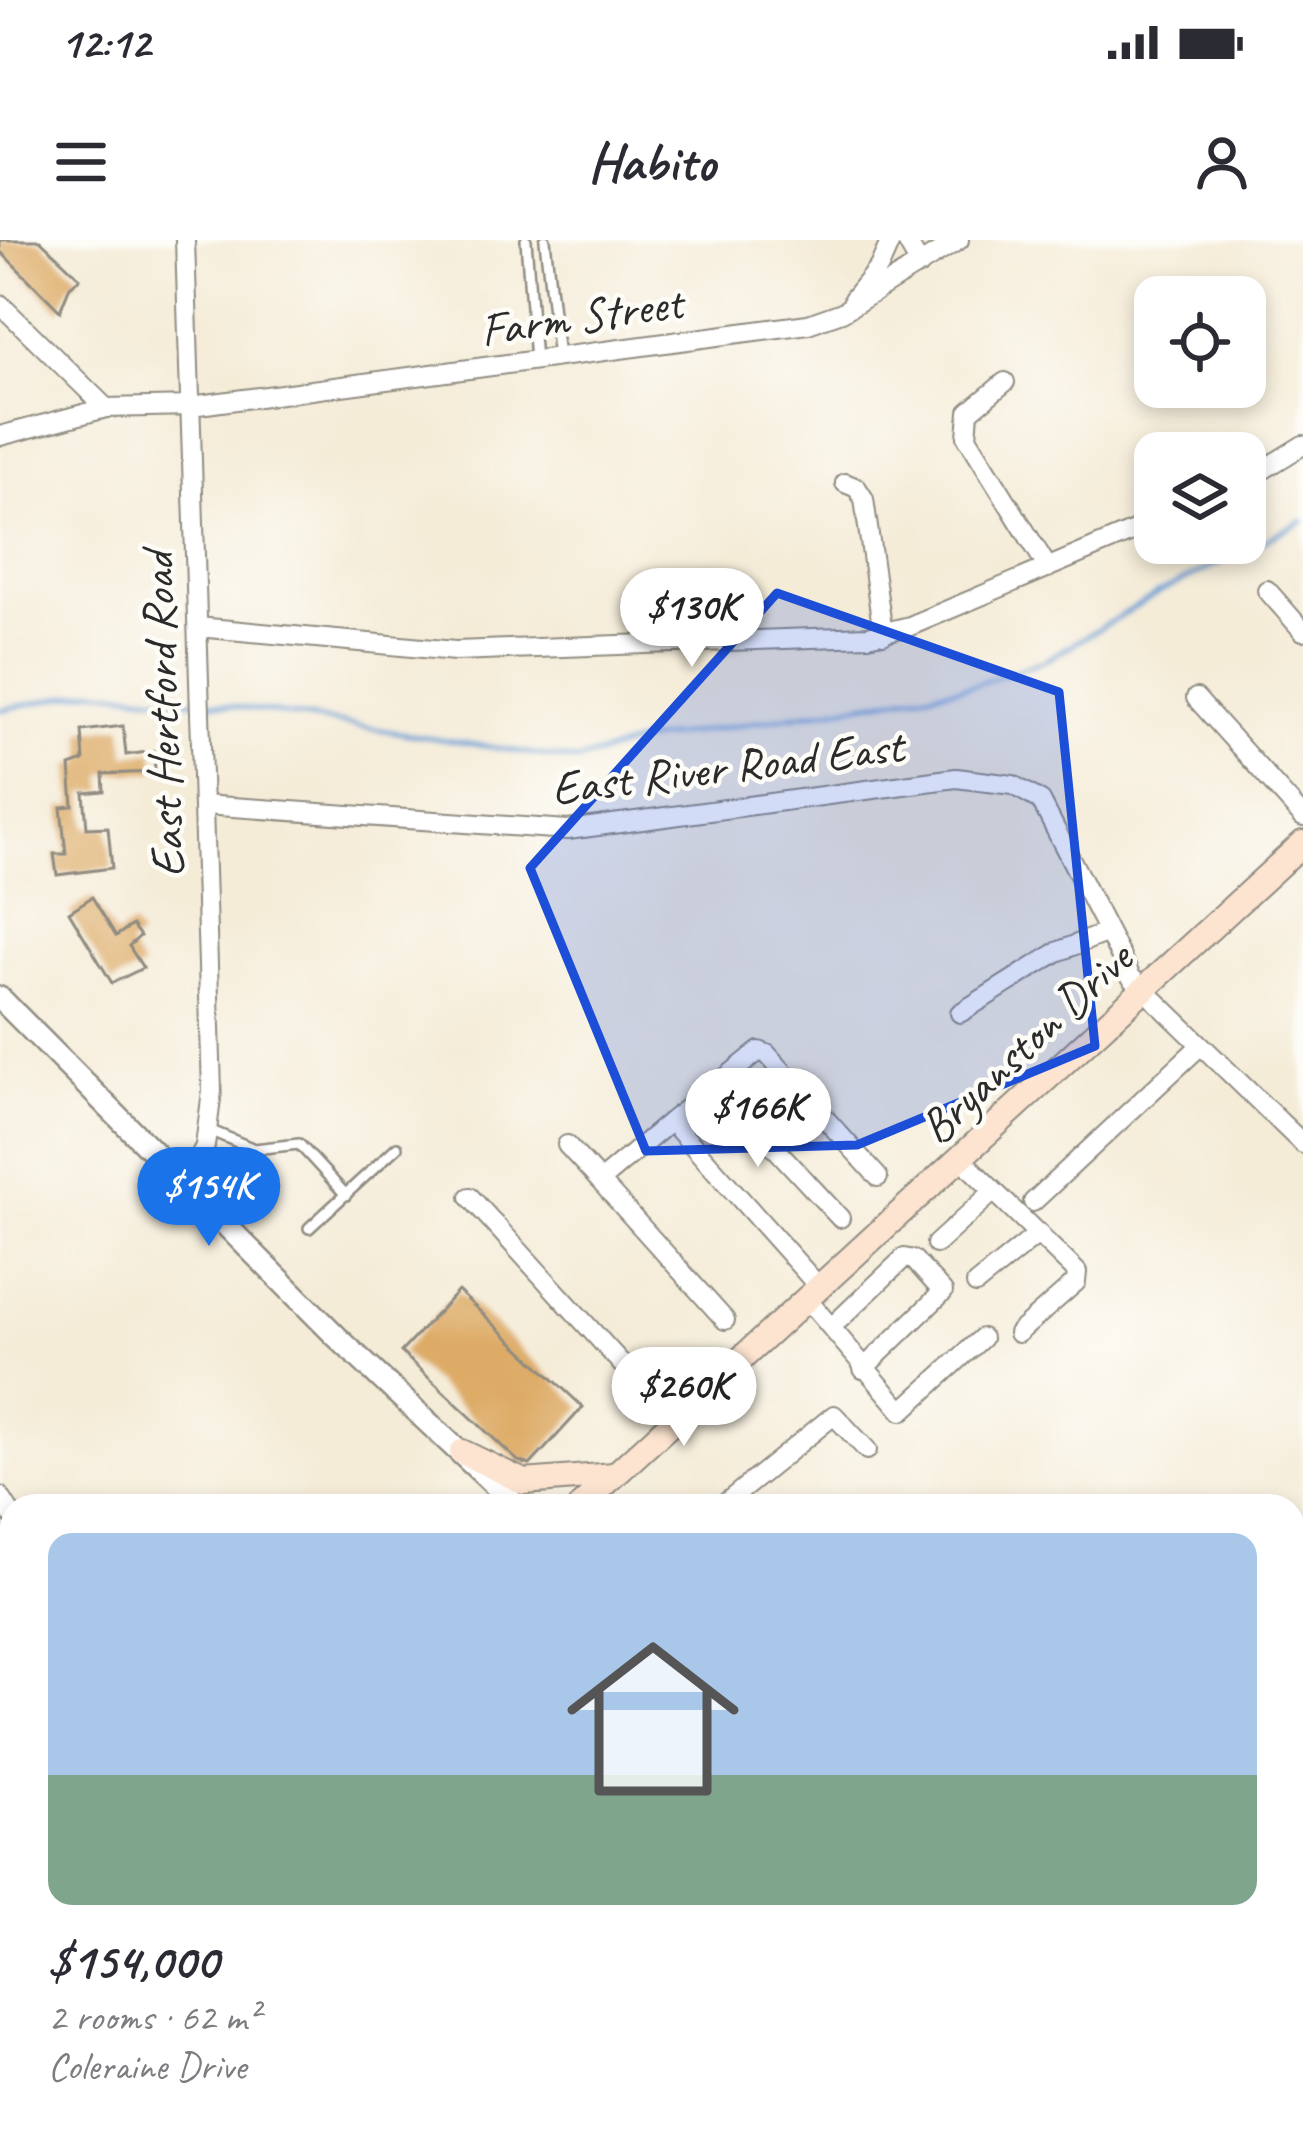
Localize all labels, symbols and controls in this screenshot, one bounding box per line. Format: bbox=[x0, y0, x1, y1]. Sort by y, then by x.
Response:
text: 12:12 bbox=[60, 14, 150, 71]
text: Habito bbox=[588, 128, 715, 196]
icon: menu bbox=[48, 129, 114, 195]
icon: person bbox=[1189, 129, 1255, 195]
street label: Farm Street bbox=[476, 272, 690, 360]
map controls bbox=[1134, 276, 1266, 564]
button: locate bbox=[1134, 276, 1266, 408]
button: layers bbox=[1134, 432, 1266, 564]
street label: East Hertford Road bbox=[126, 544, 198, 878]
pin: $130K bbox=[608, 568, 776, 670]
text: $130K bbox=[647, 582, 737, 631]
street label: East River Road East bbox=[548, 715, 910, 818]
street label: Bryanston Drive bbox=[907, 927, 1147, 1157]
pin: $166K bbox=[674, 1068, 842, 1170]
text: $166K bbox=[712, 1082, 804, 1131]
pin: $154K bbox=[125, 1147, 293, 1249]
text: $154K bbox=[164, 1161, 254, 1210]
pin: $260K bbox=[600, 1347, 768, 1449]
text: $260K bbox=[639, 1361, 729, 1410]
icon: home bbox=[545, 1611, 761, 1827]
text: $154,000 bbox=[48, 1929, 218, 1993]
text: 2 rooms · 62 m² bbox=[48, 1993, 259, 2042]
text: Coleraine Drive bbox=[48, 2042, 246, 2091]

